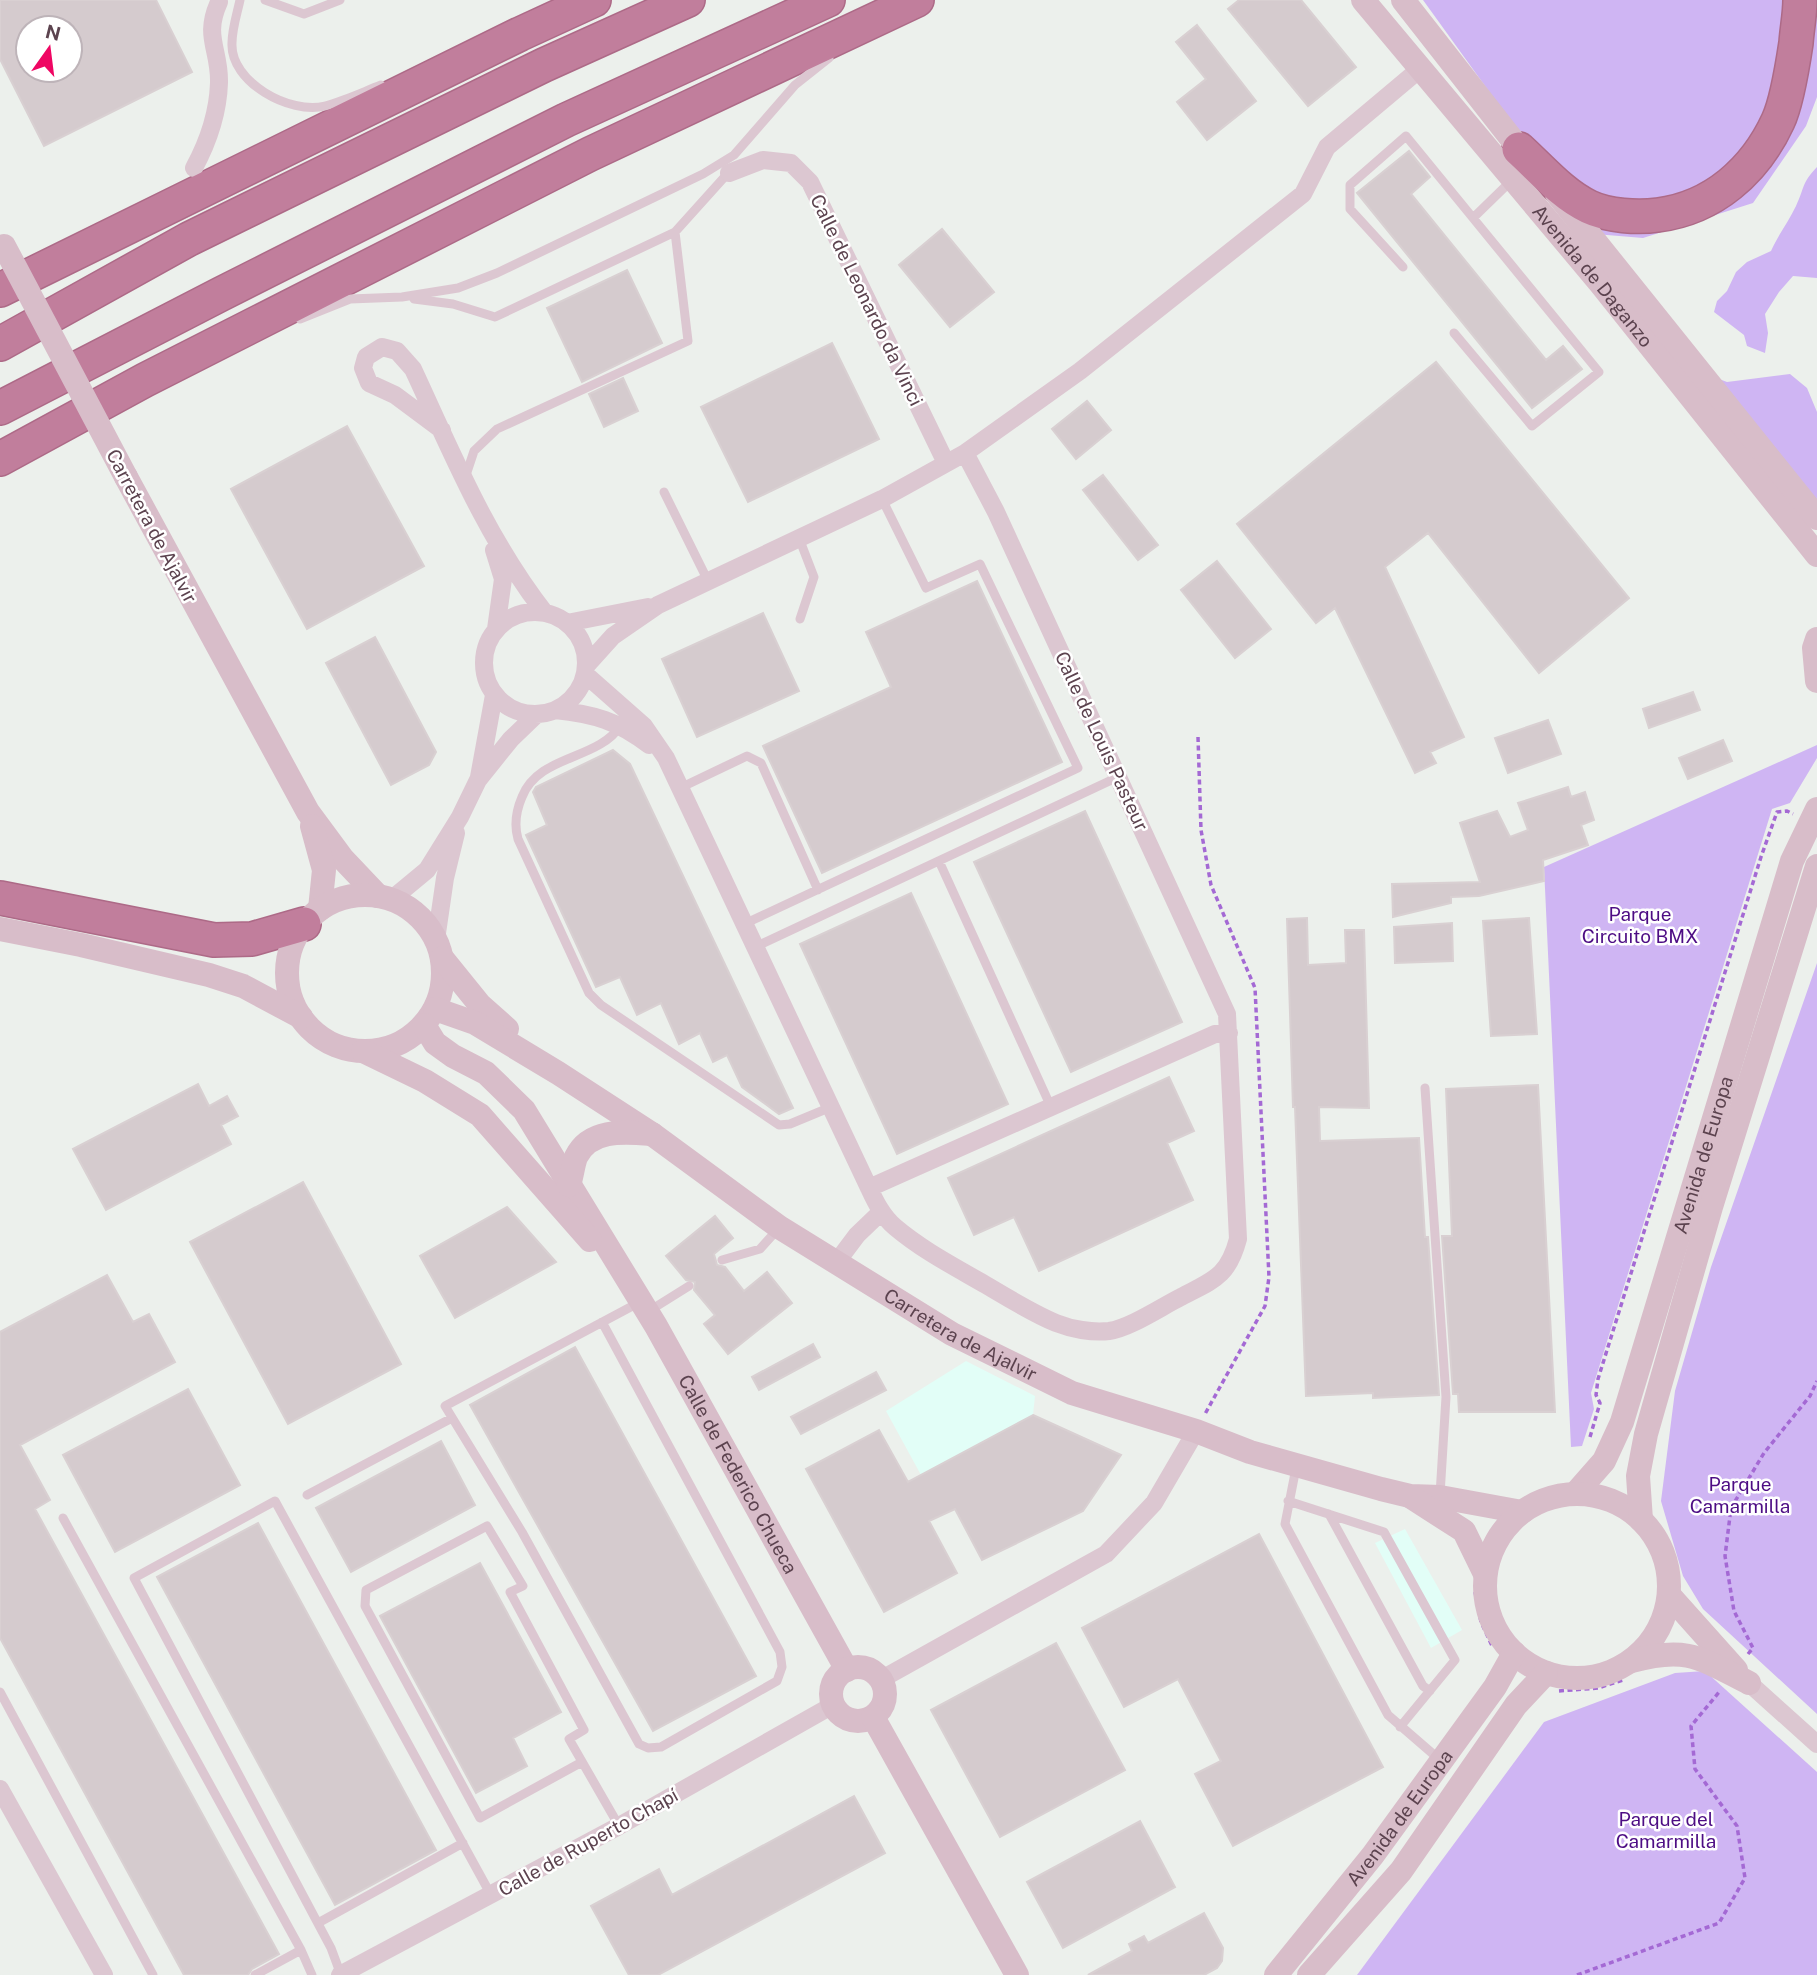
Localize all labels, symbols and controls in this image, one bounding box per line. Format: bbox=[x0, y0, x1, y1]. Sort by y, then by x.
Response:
north arrow bbox=[14, 14, 84, 84]
text: N bbox=[43, 20, 63, 45]
street label: Calle de Leonardo da Vinci bbox=[806, 191, 928, 409]
street label: Avenida de Daganzo bbox=[1528, 200, 1658, 351]
street label: Carretera de Ajalvir bbox=[102, 445, 202, 607]
street label: Calle de Louis Pasteur bbox=[1051, 648, 1153, 834]
park label: Parque Circuito BMX bbox=[1582, 903, 1698, 947]
street label: Avenida de Europa bbox=[1669, 1073, 1737, 1236]
street label: Carretera de Ajalvir bbox=[880, 1284, 1041, 1385]
street label: Calle de Federico Chueca bbox=[674, 1371, 802, 1577]
park label: Parque Camarmilla bbox=[1690, 1473, 1790, 1517]
street label: Avenida de Europa bbox=[1342, 1745, 1457, 1890]
street label: Calle de Ruperto Chapí bbox=[494, 1783, 682, 1901]
park label: Parque del Camarmilla bbox=[1616, 1808, 1716, 1852]

